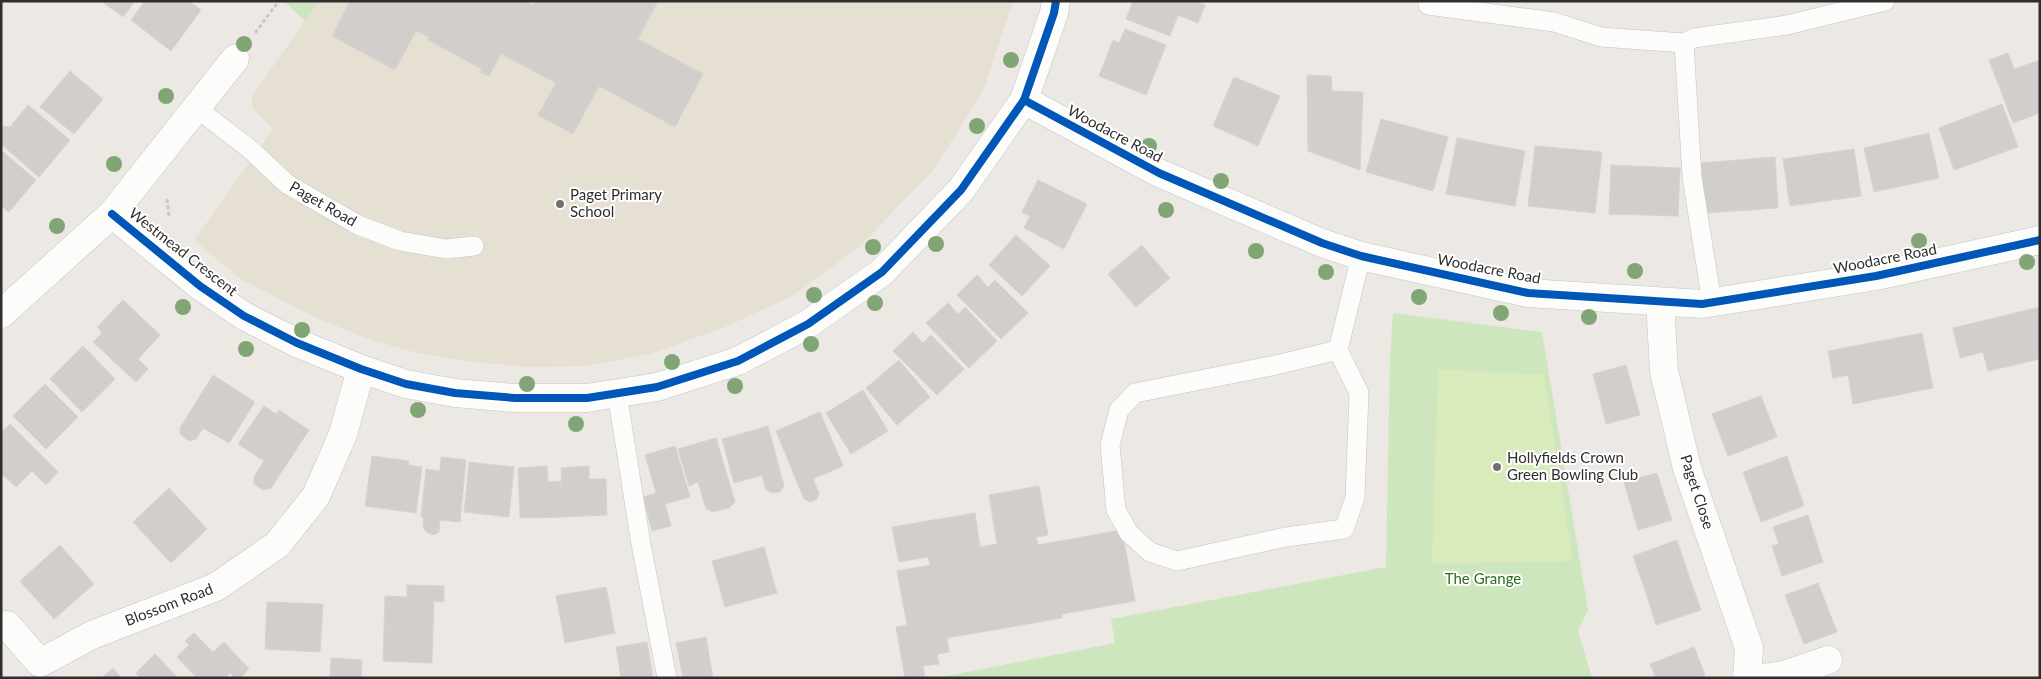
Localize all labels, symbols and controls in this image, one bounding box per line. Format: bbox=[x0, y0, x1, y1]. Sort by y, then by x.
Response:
street label: Woodacre Road bbox=[1065, 101, 1166, 166]
street label: Paget Road bbox=[287, 177, 360, 229]
place label: Paget Primary School bbox=[570, 185, 662, 220]
marker: Paget Primary School bbox=[554, 198, 566, 210]
street label: Westmead Crescent bbox=[126, 203, 242, 299]
street label: Woodacre Road bbox=[1832, 239, 1938, 277]
street label: Woodacre Road bbox=[1436, 249, 1542, 287]
place label: Hollyfields Crown Green Bowling Club bbox=[1507, 448, 1638, 483]
street label: Paget Close bbox=[1677, 452, 1719, 531]
marker: Hollyfields Crown Green Bowling Club bbox=[1491, 461, 1503, 473]
park label: The Grange bbox=[1445, 569, 1521, 587]
street label: Blossom Road bbox=[122, 579, 215, 629]

